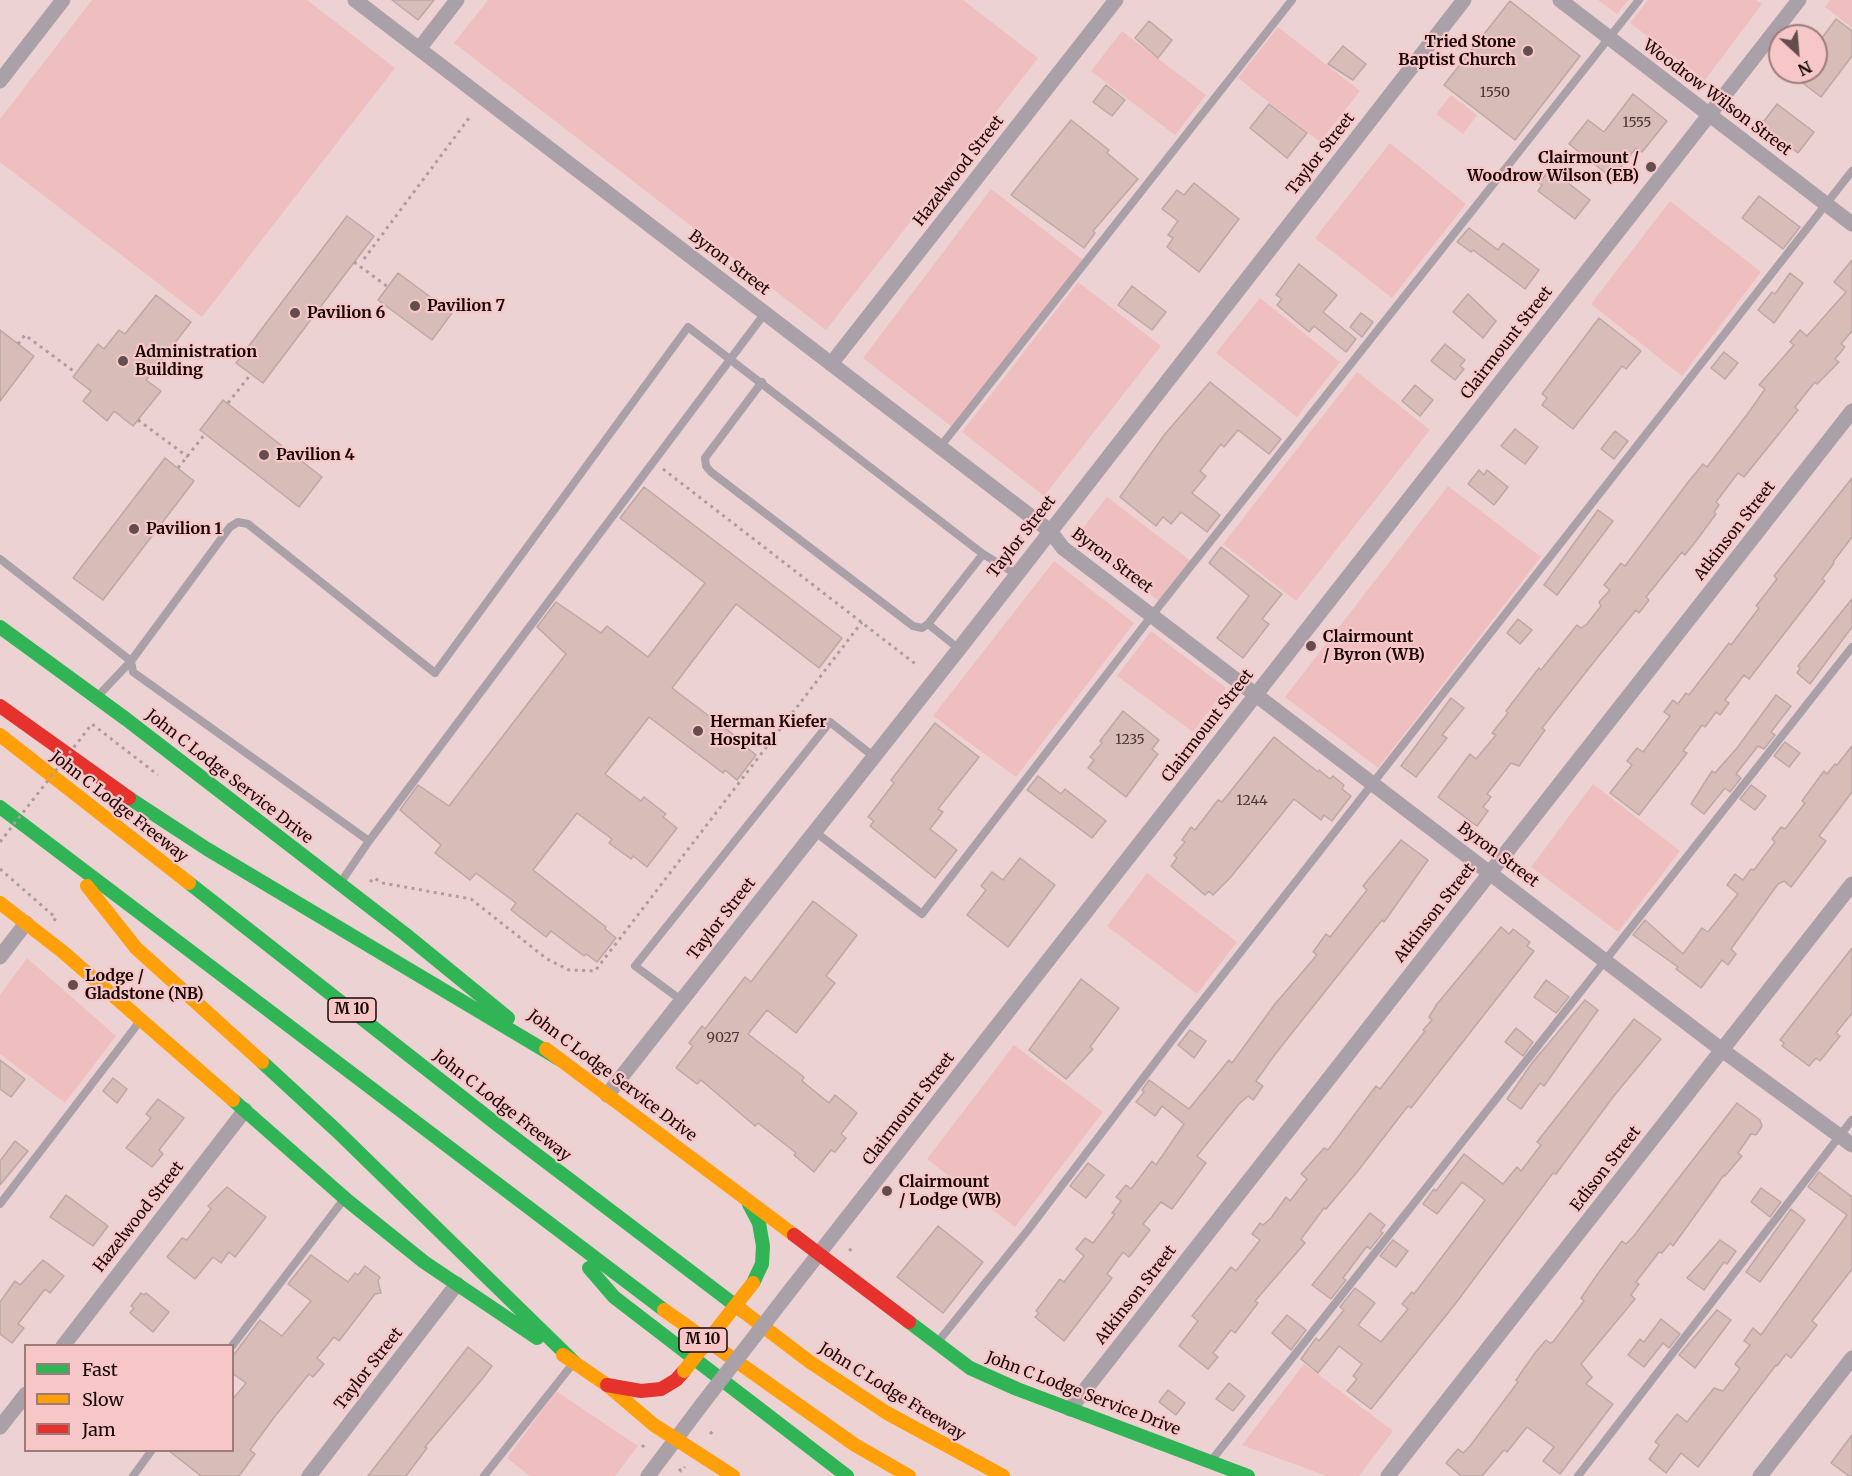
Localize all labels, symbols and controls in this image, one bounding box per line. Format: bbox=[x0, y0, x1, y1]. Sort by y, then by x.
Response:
north arrow bbox=[1768, 24, 1828, 84]
place label: Tried Stone Baptist Church bbox=[1398, 32, 1516, 70]
street label: Woodrow Wilson Street bbox=[1639, 36, 1795, 160]
marker: Tried Stone Baptist Church bbox=[1521, 44, 1535, 58]
text: N bbox=[1795, 57, 1815, 80]
house number: 1550 bbox=[1480, 85, 1510, 101]
street label: Taylor Street bbox=[1283, 109, 1359, 199]
street label: Hazelwood Street bbox=[910, 112, 1008, 230]
house number: 1555 bbox=[1623, 115, 1651, 131]
place label: Clairmount / Woodrow Wilson (EB) bbox=[1467, 148, 1639, 186]
marker: Clairmount / Woodrow Wilson (EB) bbox=[1644, 160, 1658, 174]
street label: Byron Street bbox=[685, 226, 773, 300]
street label: Clairmount Street bbox=[1457, 283, 1557, 403]
place label: Pavilion 7 bbox=[427, 296, 505, 316]
marker: Pavilion 7 bbox=[408, 299, 422, 313]
place label: Pavilion 6 bbox=[307, 303, 385, 323]
marker: Pavilion 6 bbox=[288, 306, 302, 320]
place label: Administration Building bbox=[135, 342, 257, 380]
marker: Administration Building bbox=[116, 354, 130, 368]
place label: Pavilion 4 bbox=[276, 445, 355, 465]
marker: Pavilion 4 bbox=[257, 448, 271, 462]
street label: Atkinson Street bbox=[1690, 478, 1780, 584]
street label: Taylor Street bbox=[984, 492, 1060, 582]
place label: Pavilion 1 bbox=[146, 519, 222, 539]
marker: Pavilion 1 bbox=[127, 522, 141, 536]
street label: Byron Street bbox=[1068, 524, 1156, 598]
place label: Clairmount / Byron (WB) bbox=[1323, 627, 1425, 665]
marker: Clairmount / Byron (WB) bbox=[1304, 639, 1318, 653]
street label: Clairmount Street bbox=[1158, 666, 1258, 786]
street label: John C Lodge Service Drive bbox=[142, 706, 316, 848]
place label: Herman Kiefer Hospital bbox=[710, 712, 827, 750]
marker: Herman Kiefer Hospital bbox=[691, 724, 705, 738]
house number: 1235 bbox=[1115, 732, 1145, 748]
street label: John C Lodge Freeway bbox=[46, 747, 192, 867]
house number: 1244 bbox=[1236, 793, 1268, 809]
street label: Byron Street bbox=[1454, 818, 1542, 892]
street label: Atkinson Street bbox=[1390, 860, 1480, 966]
street label: Taylor Street bbox=[684, 874, 760, 964]
place label: Lodge / Gladstone (NB) bbox=[85, 966, 203, 1004]
marker: Lodge / Gladstone (NB) bbox=[66, 978, 80, 992]
road number: M 10 bbox=[328, 998, 376, 1022]
street label: John C Lodge Service Drive bbox=[524, 1006, 700, 1146]
house number: 9027 bbox=[707, 1030, 739, 1046]
street label: John C Lodge Freeway bbox=[429, 1046, 575, 1166]
street label: Clairmount Street bbox=[859, 1049, 959, 1169]
street label: Edison Street bbox=[1567, 1123, 1645, 1215]
street label: Hazelwood Street bbox=[90, 1158, 188, 1276]
place label: Clairmount / Lodge (WB) bbox=[899, 1172, 1001, 1210]
marker: Clairmount / Lodge (WB) bbox=[880, 1184, 894, 1198]
street label: Atkinson Street bbox=[1091, 1242, 1181, 1348]
street label: Taylor Street bbox=[331, 1324, 407, 1414]
road number: M 10 bbox=[679, 1328, 727, 1352]
street label: John C Lodge Freeway bbox=[815, 1339, 969, 1445]
legend bbox=[24, 1344, 234, 1452]
street label: John C Lodge Service Drive bbox=[983, 1348, 1183, 1440]
text: Fast bbox=[82, 1358, 118, 1381]
text: Slow bbox=[82, 1388, 124, 1411]
text: Jam bbox=[82, 1418, 116, 1441]

